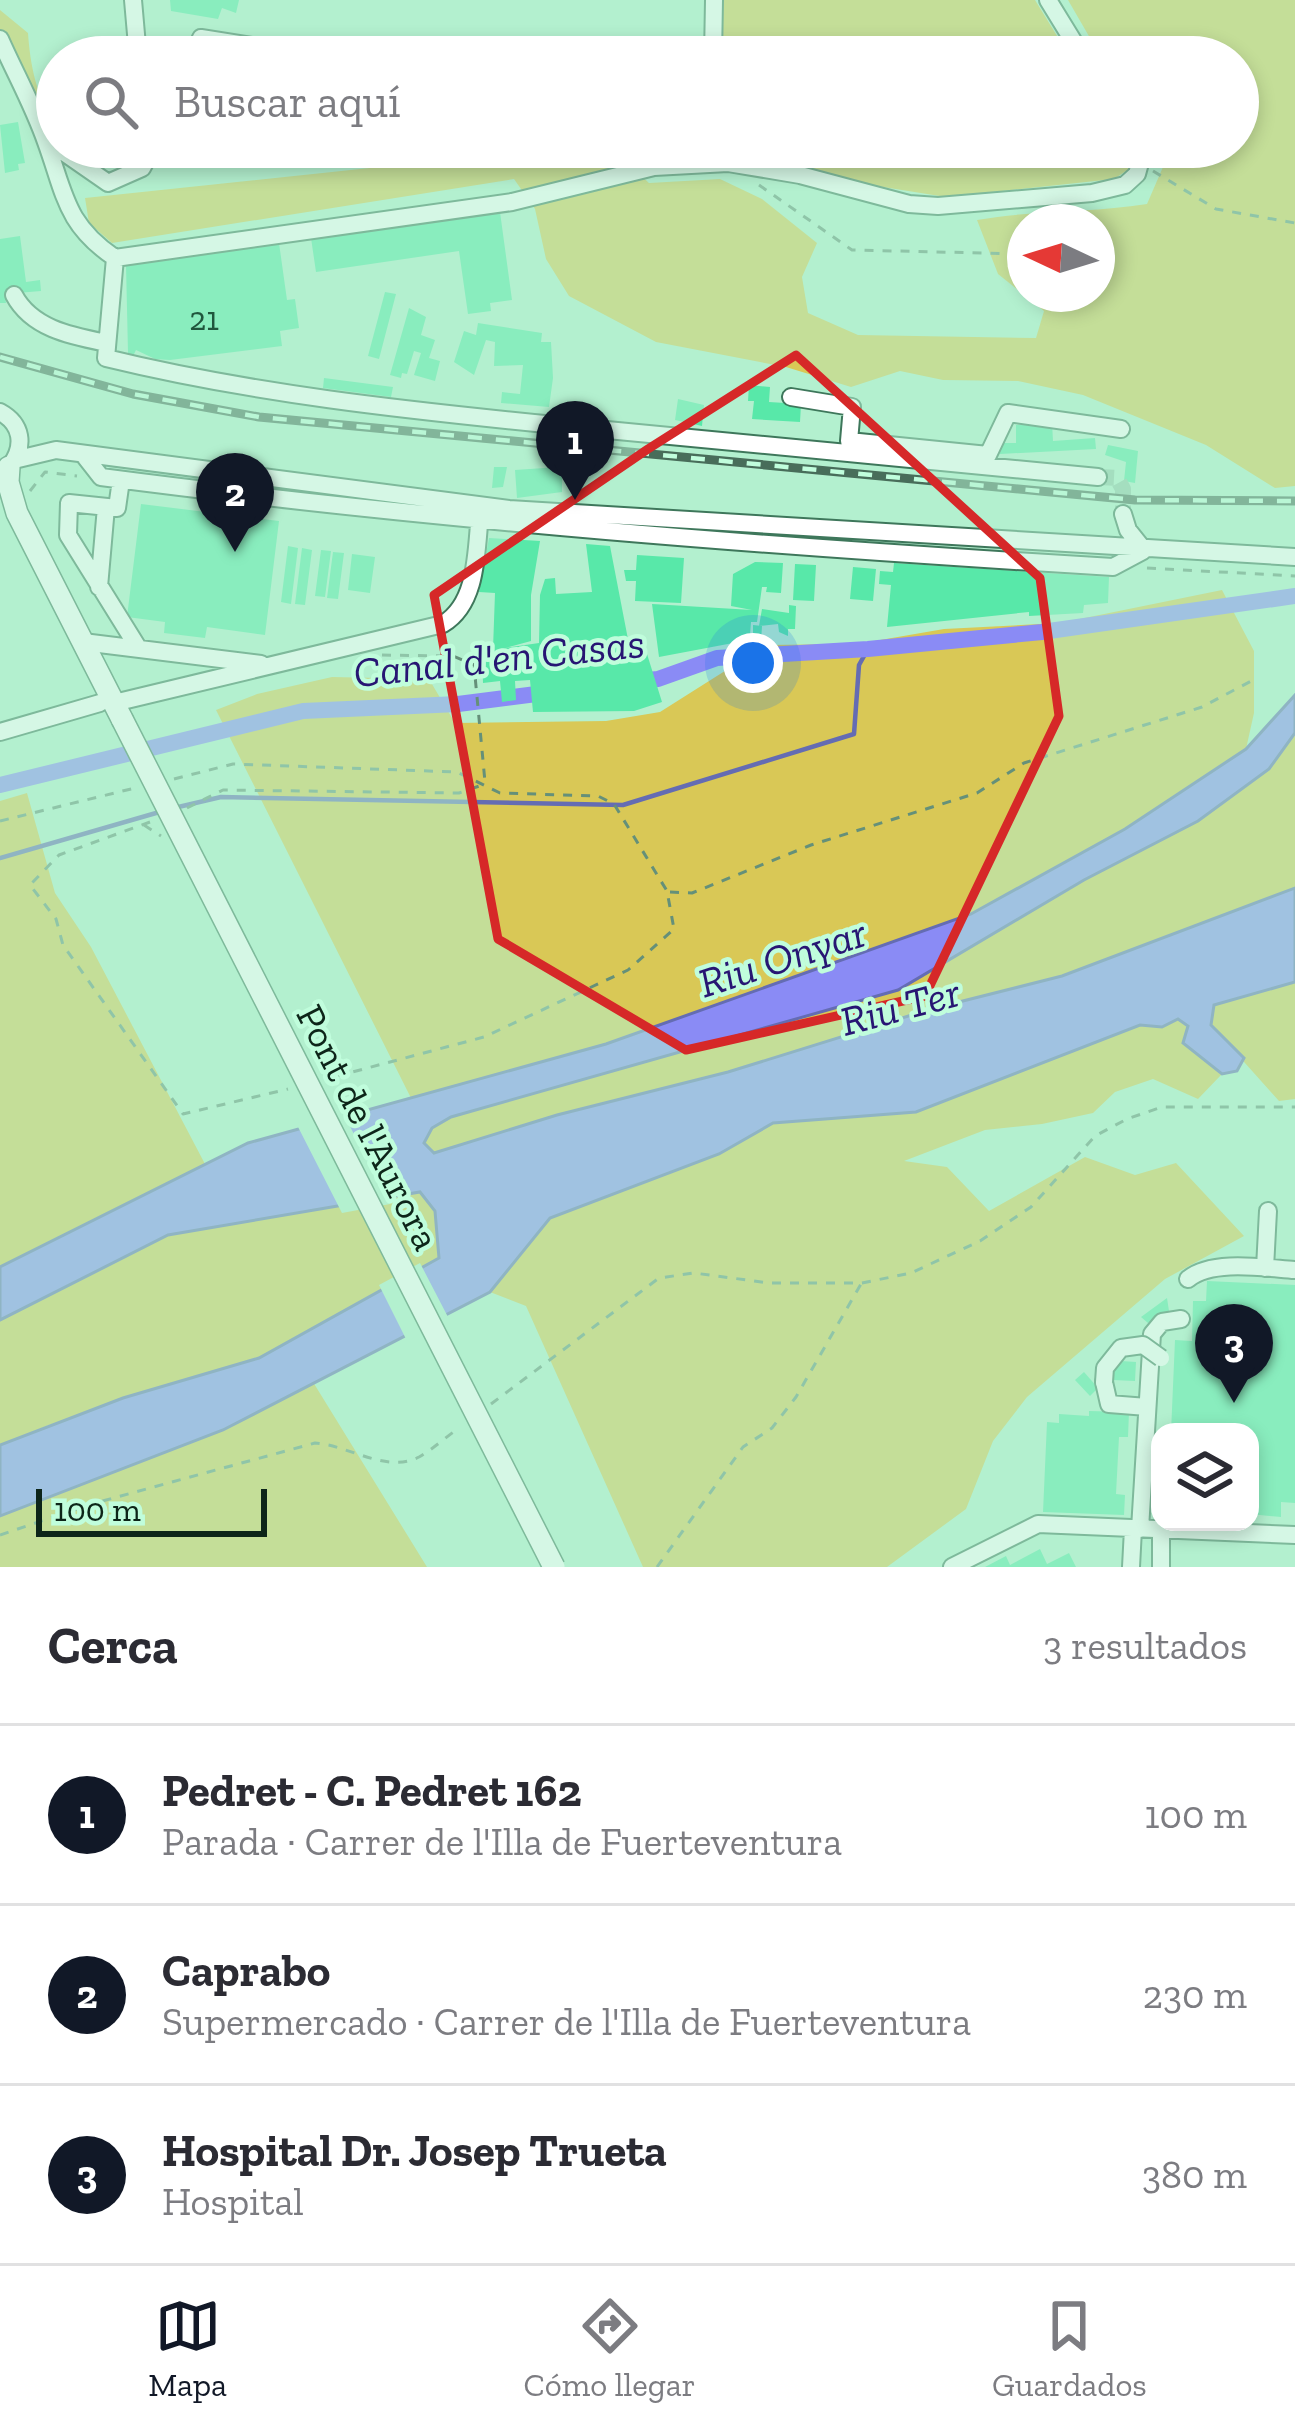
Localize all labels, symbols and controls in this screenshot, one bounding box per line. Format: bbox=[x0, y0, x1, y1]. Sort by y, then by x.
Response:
search box bbox=[36, 36, 1259, 168]
icon: search bbox=[78, 69, 144, 135]
text: Buscar aquí bbox=[174, 75, 401, 129]
north arrow bbox=[1007, 204, 1115, 312]
house number: 21 bbox=[189, 299, 219, 338]
pin: 1 bbox=[536, 401, 614, 500]
pin: 2 bbox=[196, 453, 274, 552]
water label: Canal d'en Casas bbox=[351, 617, 647, 698]
your location bbox=[723, 633, 783, 693]
water label: Riu Onyar bbox=[692, 906, 873, 1009]
water label: Riu Ter bbox=[835, 966, 966, 1047]
street label: Pont de l'Aurora bbox=[287, 997, 451, 1258]
pin: 3 bbox=[1195, 1304, 1273, 1403]
map controls bbox=[1151, 1423, 1259, 1531]
button: layers bbox=[1151, 1423, 1259, 1531]
scale bar bbox=[36, 1483, 267, 1536]
text: 100 m bbox=[54, 1490, 141, 1529]
text: Cerca bbox=[48, 1615, 178, 1676]
text: 3 resultados bbox=[1043, 1622, 1247, 1669]
text: Pedret - C. Pedret 162 bbox=[162, 1764, 582, 1818]
text: 1 bbox=[79, 1791, 95, 1838]
text: 100 m bbox=[1145, 1791, 1247, 1838]
text: Parada · Carrer de l'Illa de Fuerteventura bbox=[162, 1818, 842, 1865]
text: Caprabo bbox=[162, 1944, 330, 1998]
text: 2 bbox=[77, 1971, 97, 2018]
text: 230 m bbox=[1143, 1971, 1247, 2018]
text: Supermercado · Carrer de l'Illa de Fuerteventura bbox=[162, 1998, 971, 2045]
text: Hospital Dr. Josep Trueta bbox=[162, 2124, 667, 2178]
text: 3 bbox=[77, 2151, 97, 2198]
text: 380 m bbox=[1142, 2151, 1247, 2198]
text: Hospital bbox=[162, 2178, 304, 2225]
tab: Mapa bbox=[148, 2293, 227, 2404]
tab: Cómo llegar bbox=[524, 2293, 696, 2404]
tab: Guardados bbox=[992, 2293, 1147, 2404]

